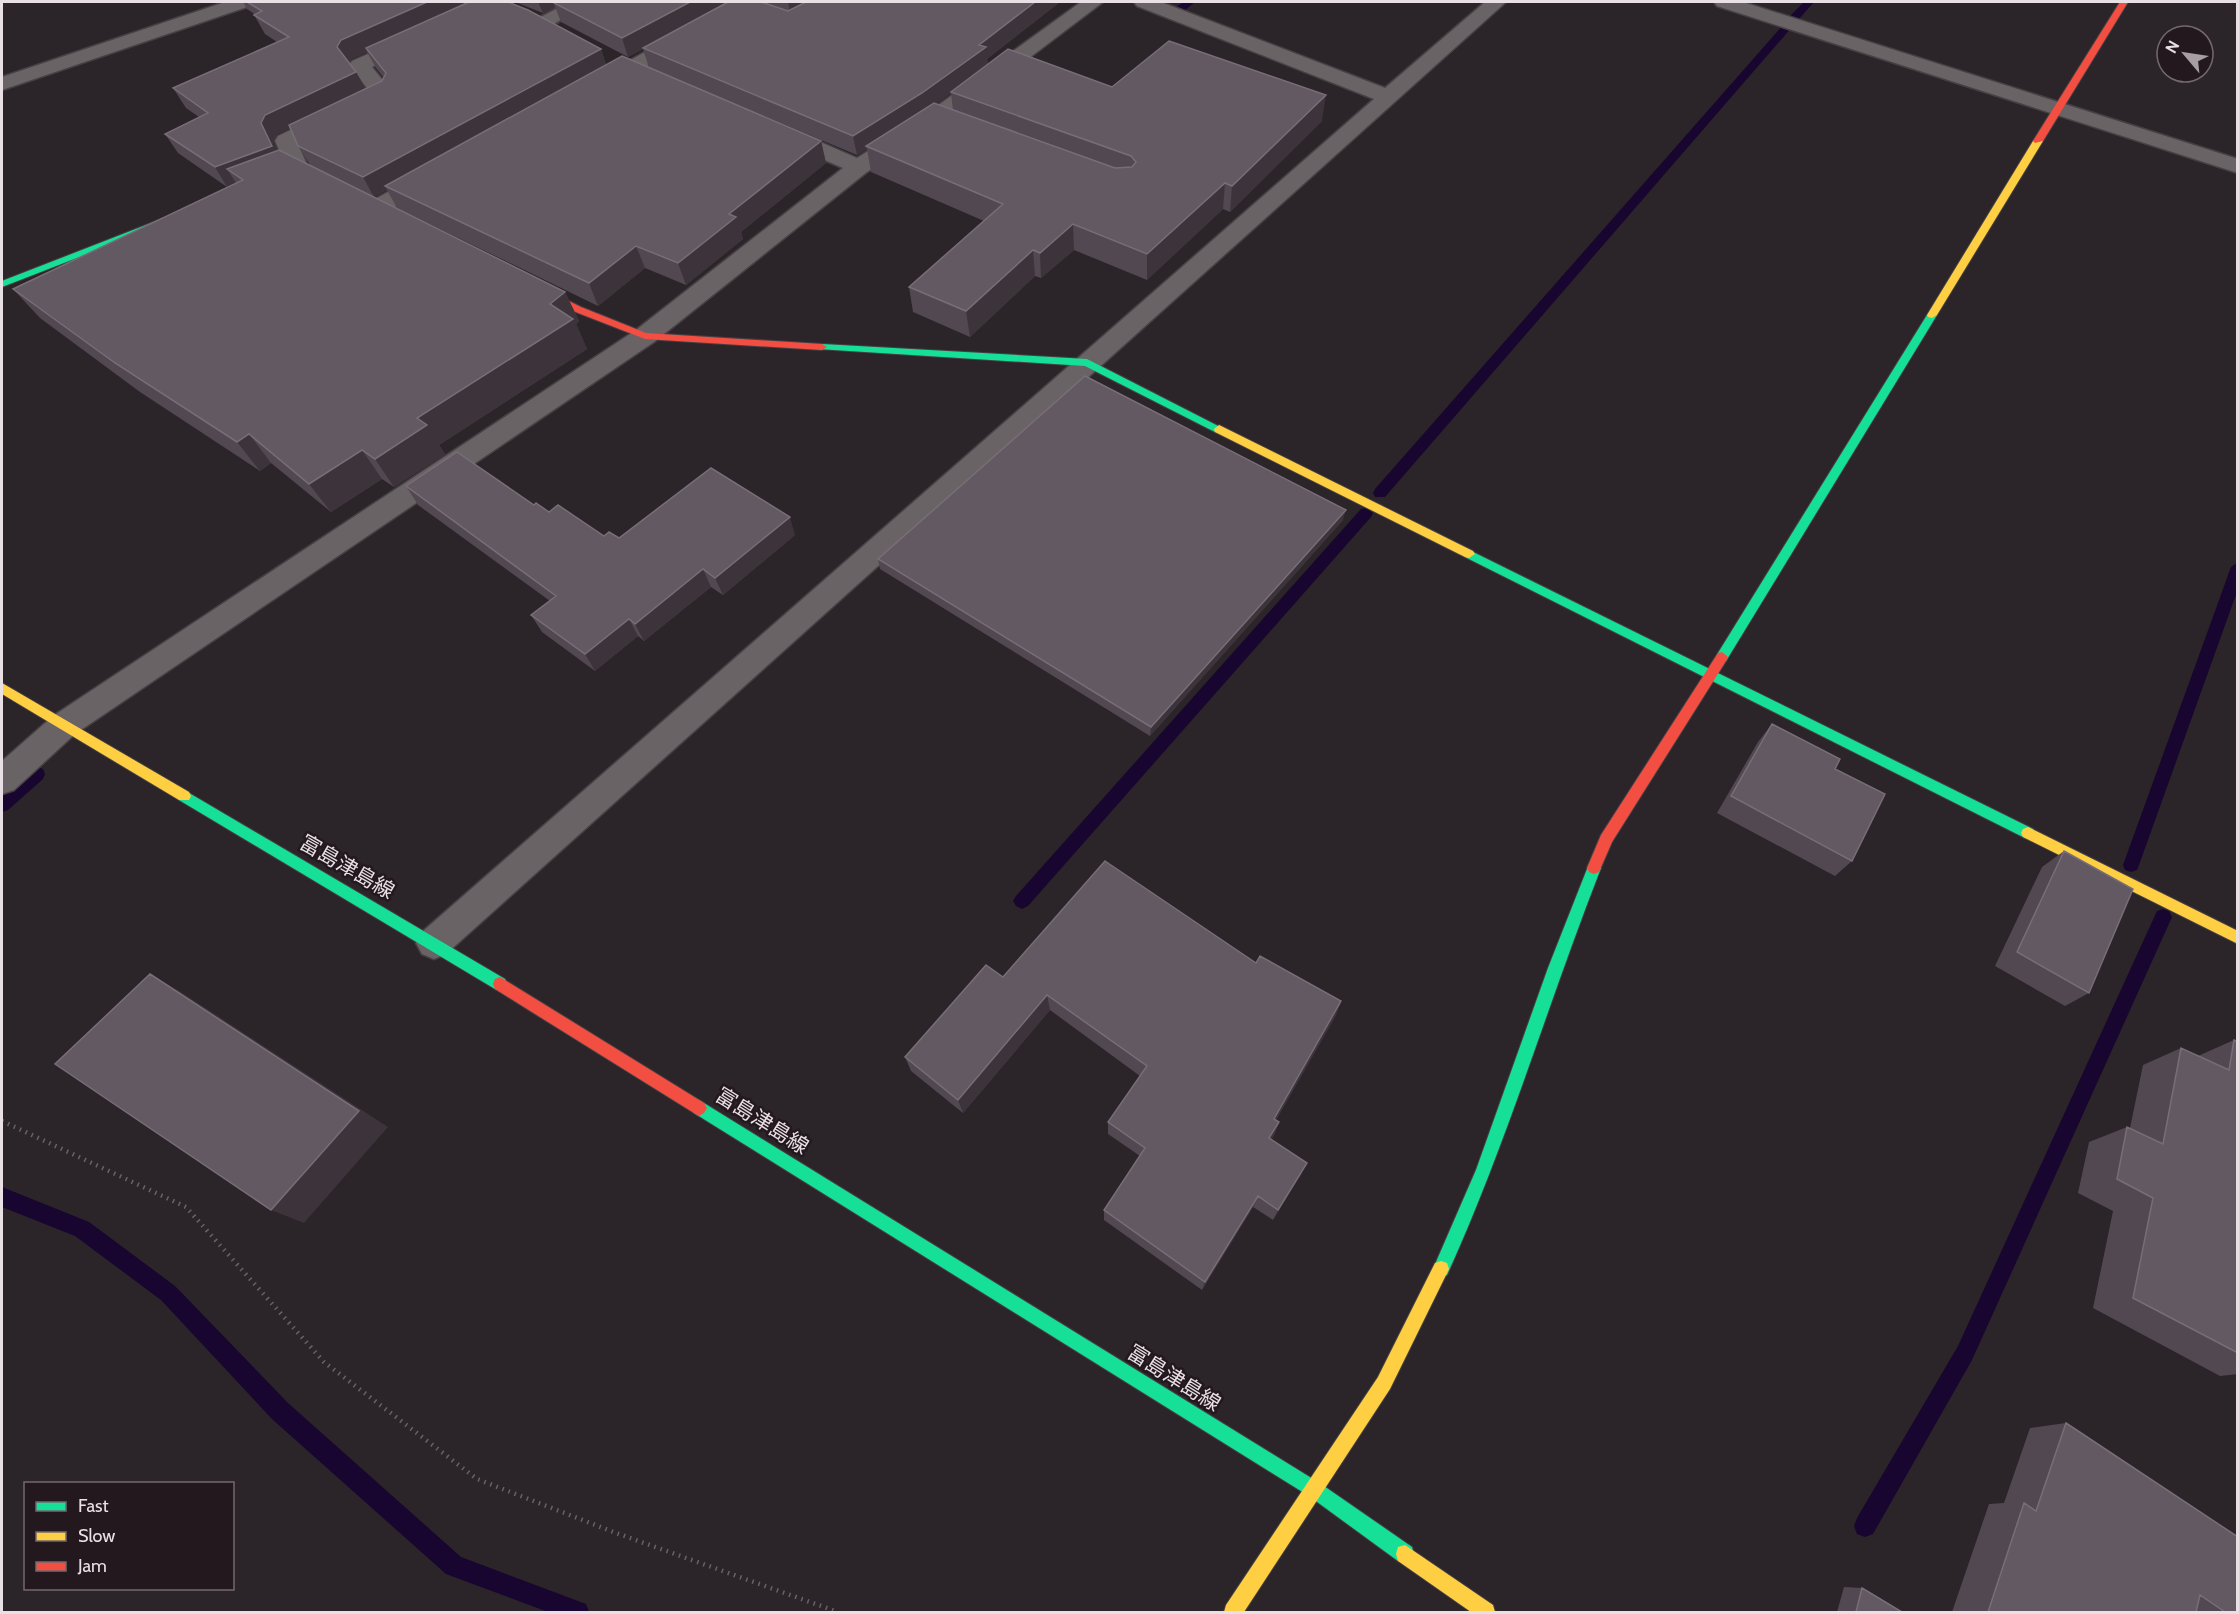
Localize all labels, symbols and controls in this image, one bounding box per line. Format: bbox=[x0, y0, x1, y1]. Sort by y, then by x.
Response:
north arrow bbox=[2155, 24, 2215, 84]
text: N bbox=[2161, 37, 2183, 57]
street label: 富島津島線 bbox=[296, 829, 399, 904]
street label: 富島津島線 bbox=[711, 1082, 813, 1159]
street label: 富島津島線 bbox=[1123, 1339, 1225, 1416]
legend bbox=[24, 1482, 234, 1590]
text: Fast bbox=[78, 1495, 109, 1517]
text: Slow bbox=[78, 1525, 115, 1547]
text: Jam bbox=[77, 1555, 107, 1577]

